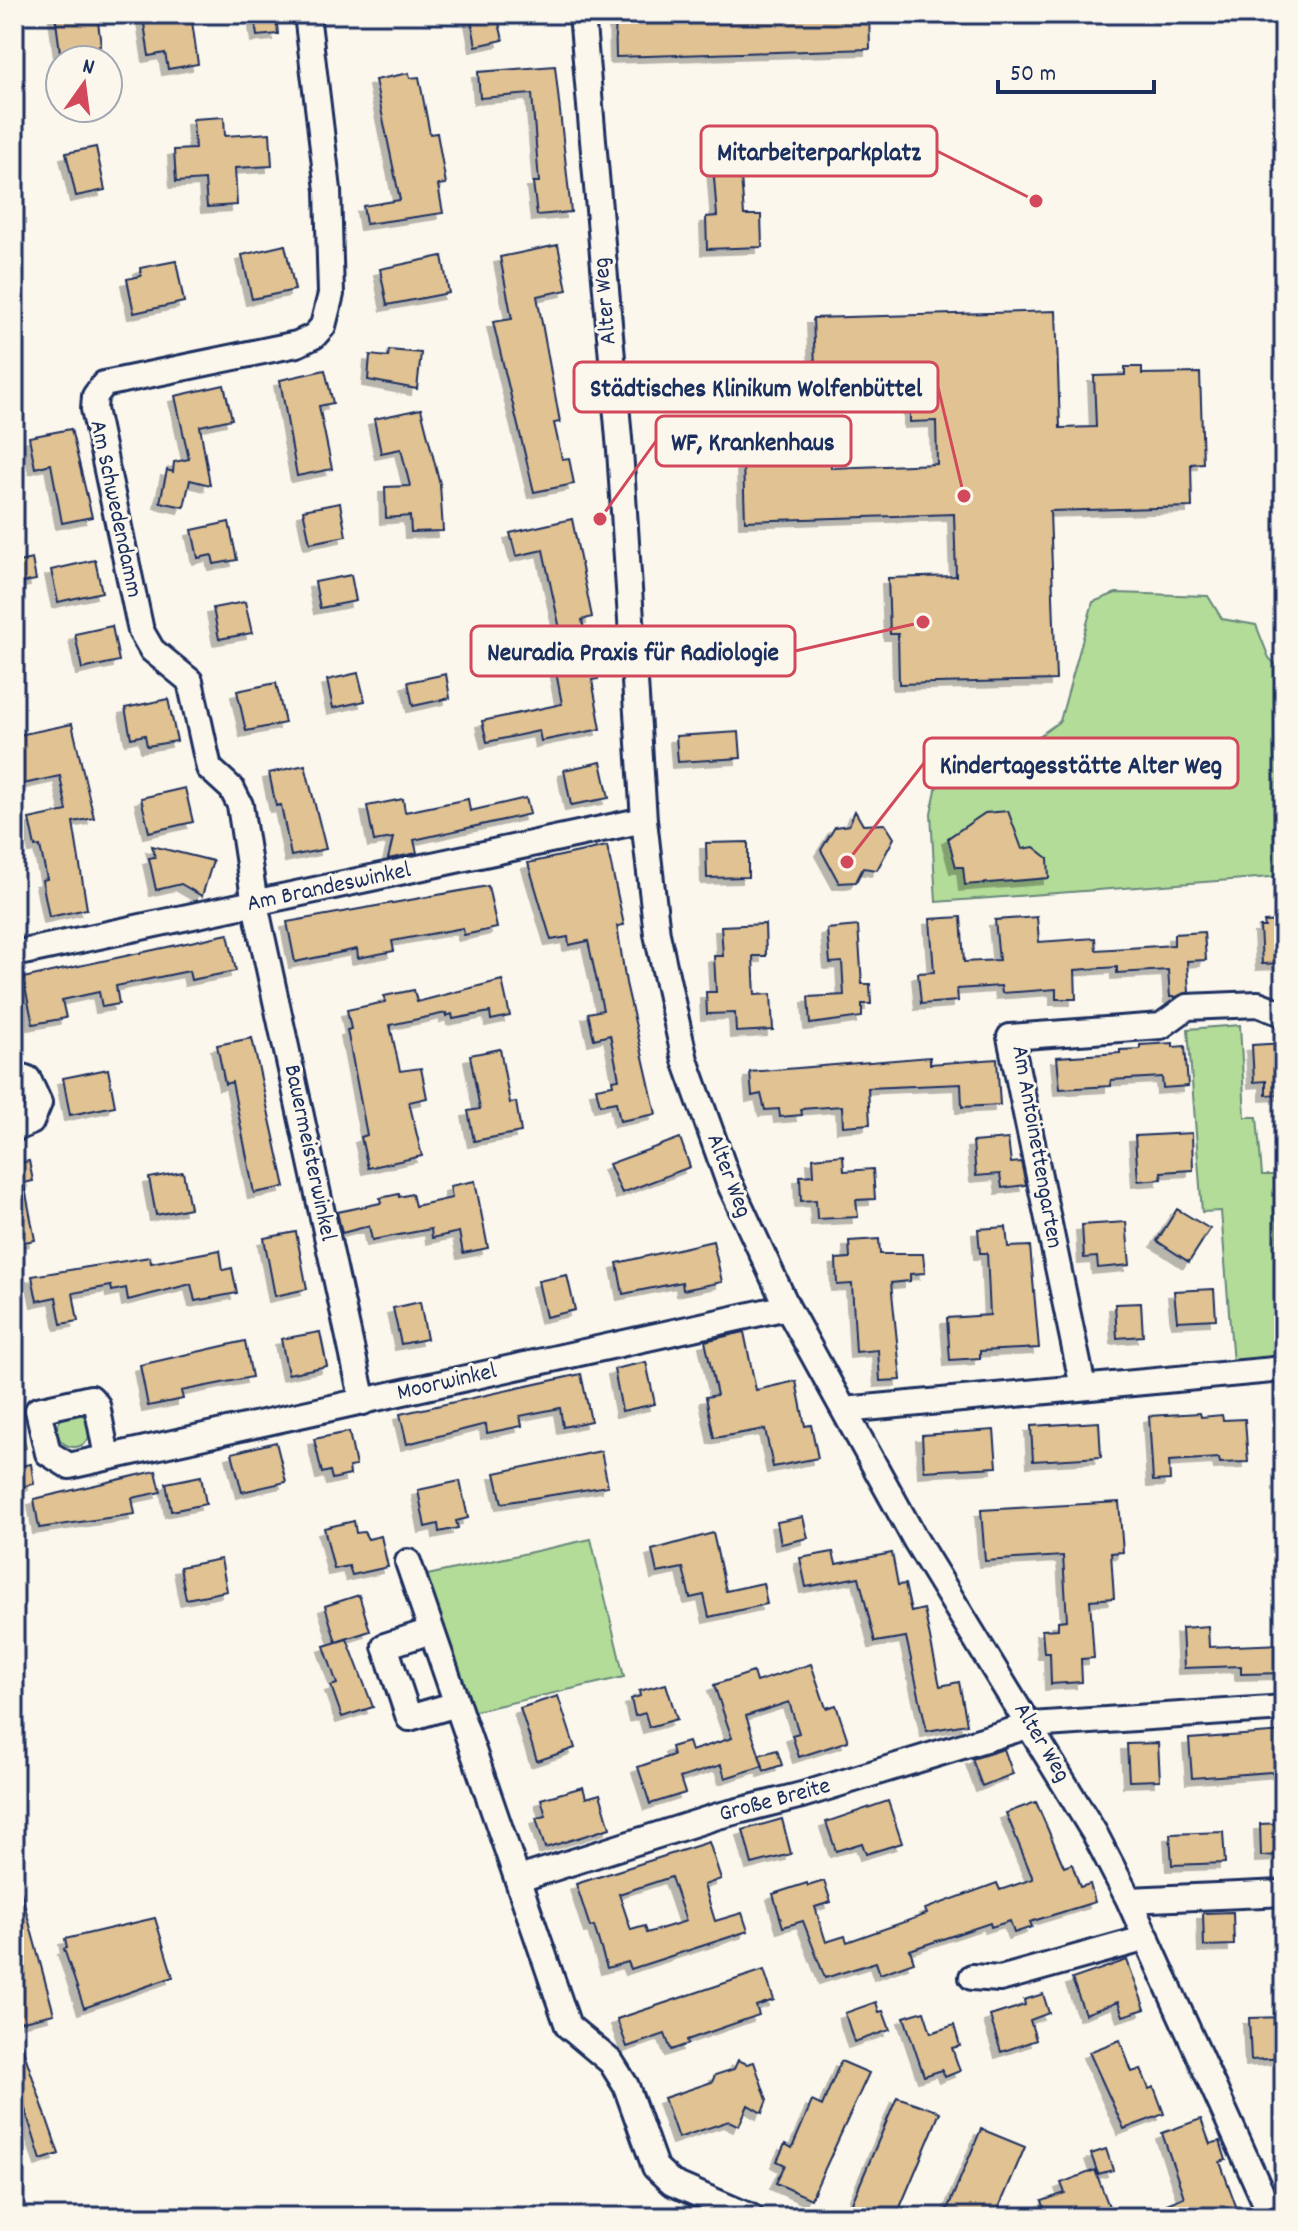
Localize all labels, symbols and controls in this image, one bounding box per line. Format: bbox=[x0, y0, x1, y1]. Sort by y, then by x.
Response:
north arrow bbox=[44, 44, 124, 124]
scale bar bbox=[998, 44, 1154, 94]
text: N bbox=[79, 52, 97, 84]
text: 50 m bbox=[1010, 58, 1056, 92]
callout: Mitarbeiterparkplatz bbox=[701, 126, 937, 176]
text: Mitarbeiterparkplatz bbox=[717, 136, 922, 173]
street label: Alter Weg bbox=[585, 256, 627, 346]
callout: Städtisches Klinikum Wolfenbüttel bbox=[574, 362, 938, 412]
text: Städtisches Klinikum Wolfenbüttel bbox=[590, 372, 923, 409]
callout: WF, Krankenhaus bbox=[656, 416, 851, 466]
street label: Am Schwedendamm bbox=[80, 417, 150, 601]
text: WF, Krankenhaus bbox=[671, 426, 835, 463]
callout: Neuradia Praxis für Radiologie bbox=[471, 626, 795, 676]
text: Neuradia Praxis für Radiologie bbox=[487, 636, 779, 673]
callout: Kindertagesstätte Alter Weg bbox=[924, 738, 1238, 788]
text: Kindertagesstätte Alter Weg bbox=[940, 749, 1222, 786]
street label: Am Brandeswinkel bbox=[244, 854, 414, 922]
street label: Am Antoinettengarten bbox=[1001, 1043, 1071, 1251]
street label: Bauermeisterwinkel bbox=[274, 1062, 344, 1245]
street label: Alter Weg bbox=[696, 1129, 760, 1223]
street label: Moorwinkel bbox=[394, 1355, 500, 1411]
street label: Alter Weg bbox=[1004, 1697, 1078, 1789]
street label: Große Breite bbox=[716, 1770, 834, 1832]

